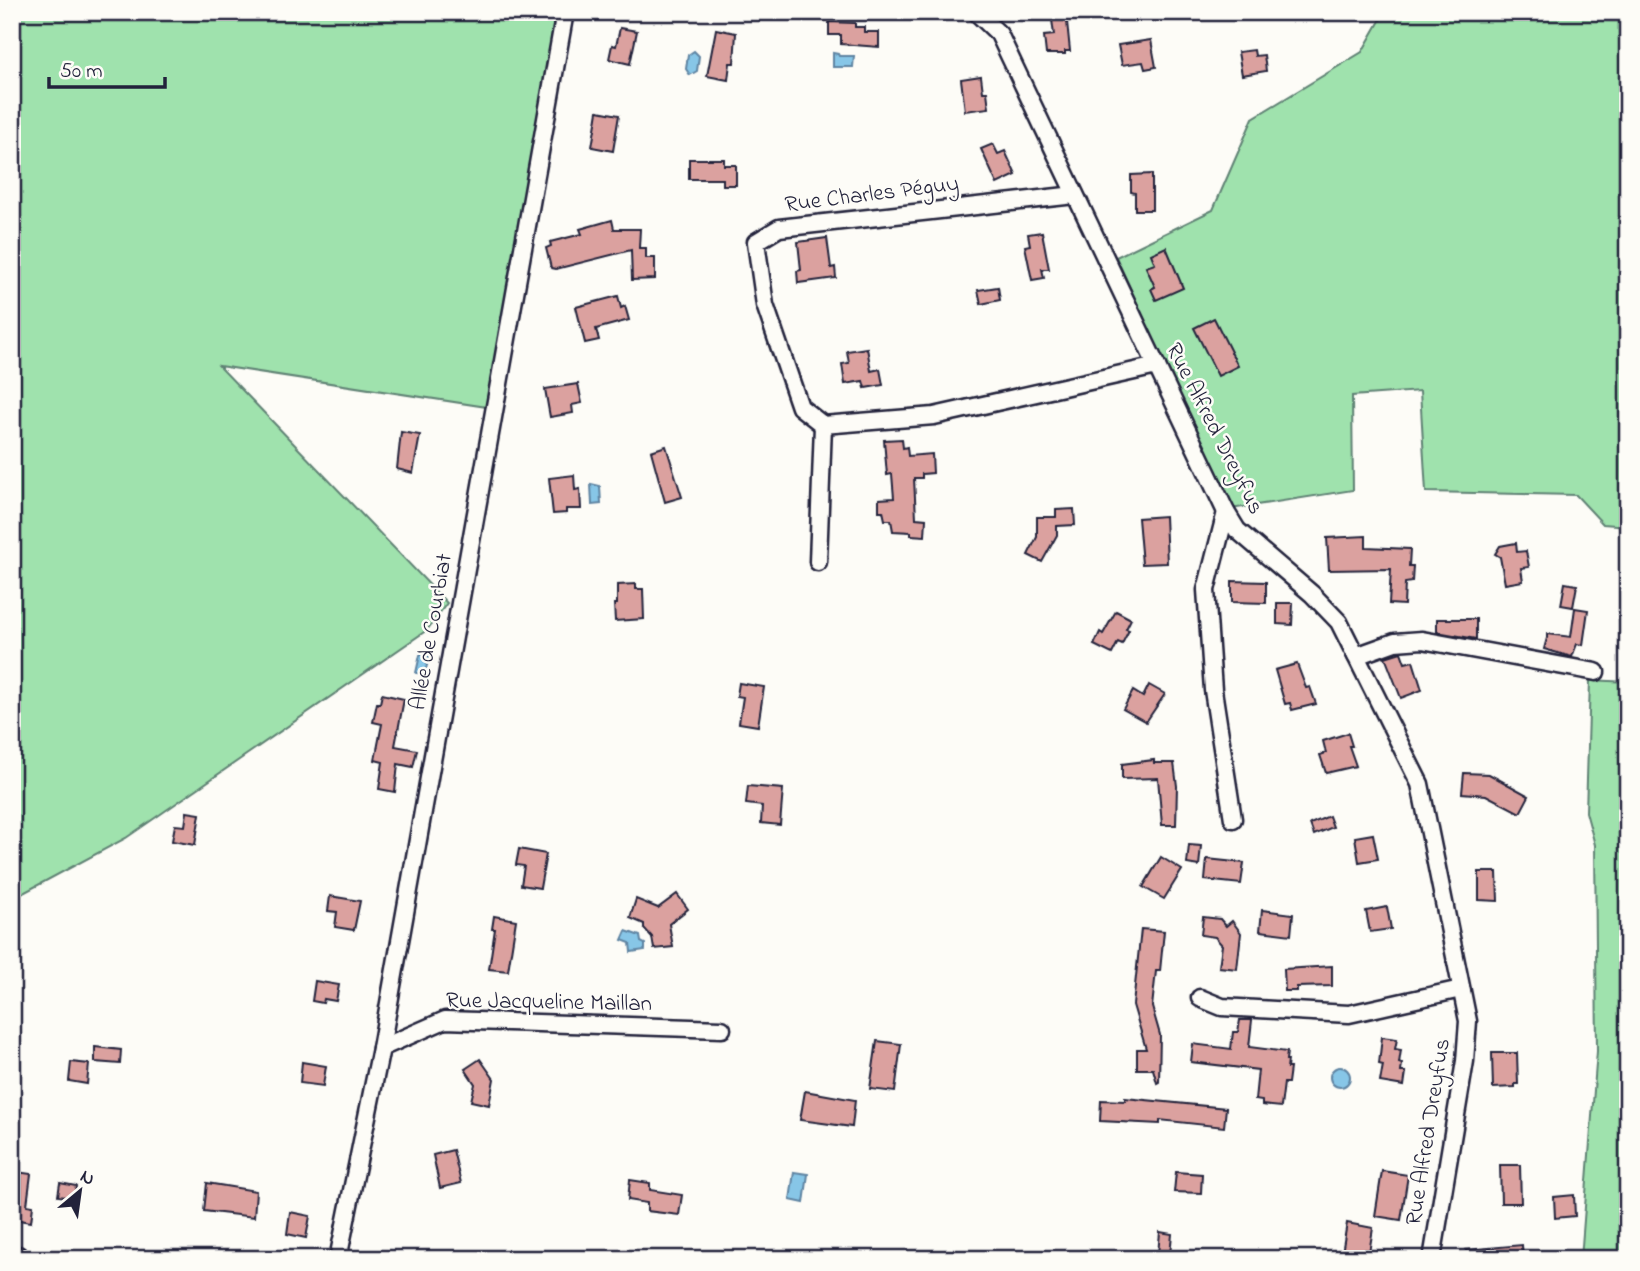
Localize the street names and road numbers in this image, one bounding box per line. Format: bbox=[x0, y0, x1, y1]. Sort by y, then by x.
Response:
street label: Rue Charles Péguy bbox=[783, 168, 961, 224]
street label: Rue Alfred Dreyfus bbox=[1155, 338, 1272, 521]
street label: Allée de Courbiat bbox=[402, 551, 462, 713]
street label: Rue Jacqueline Maillan bbox=[446, 985, 652, 1021]
street label: Rue Alfred Dreyfus bbox=[1398, 1036, 1462, 1228]

